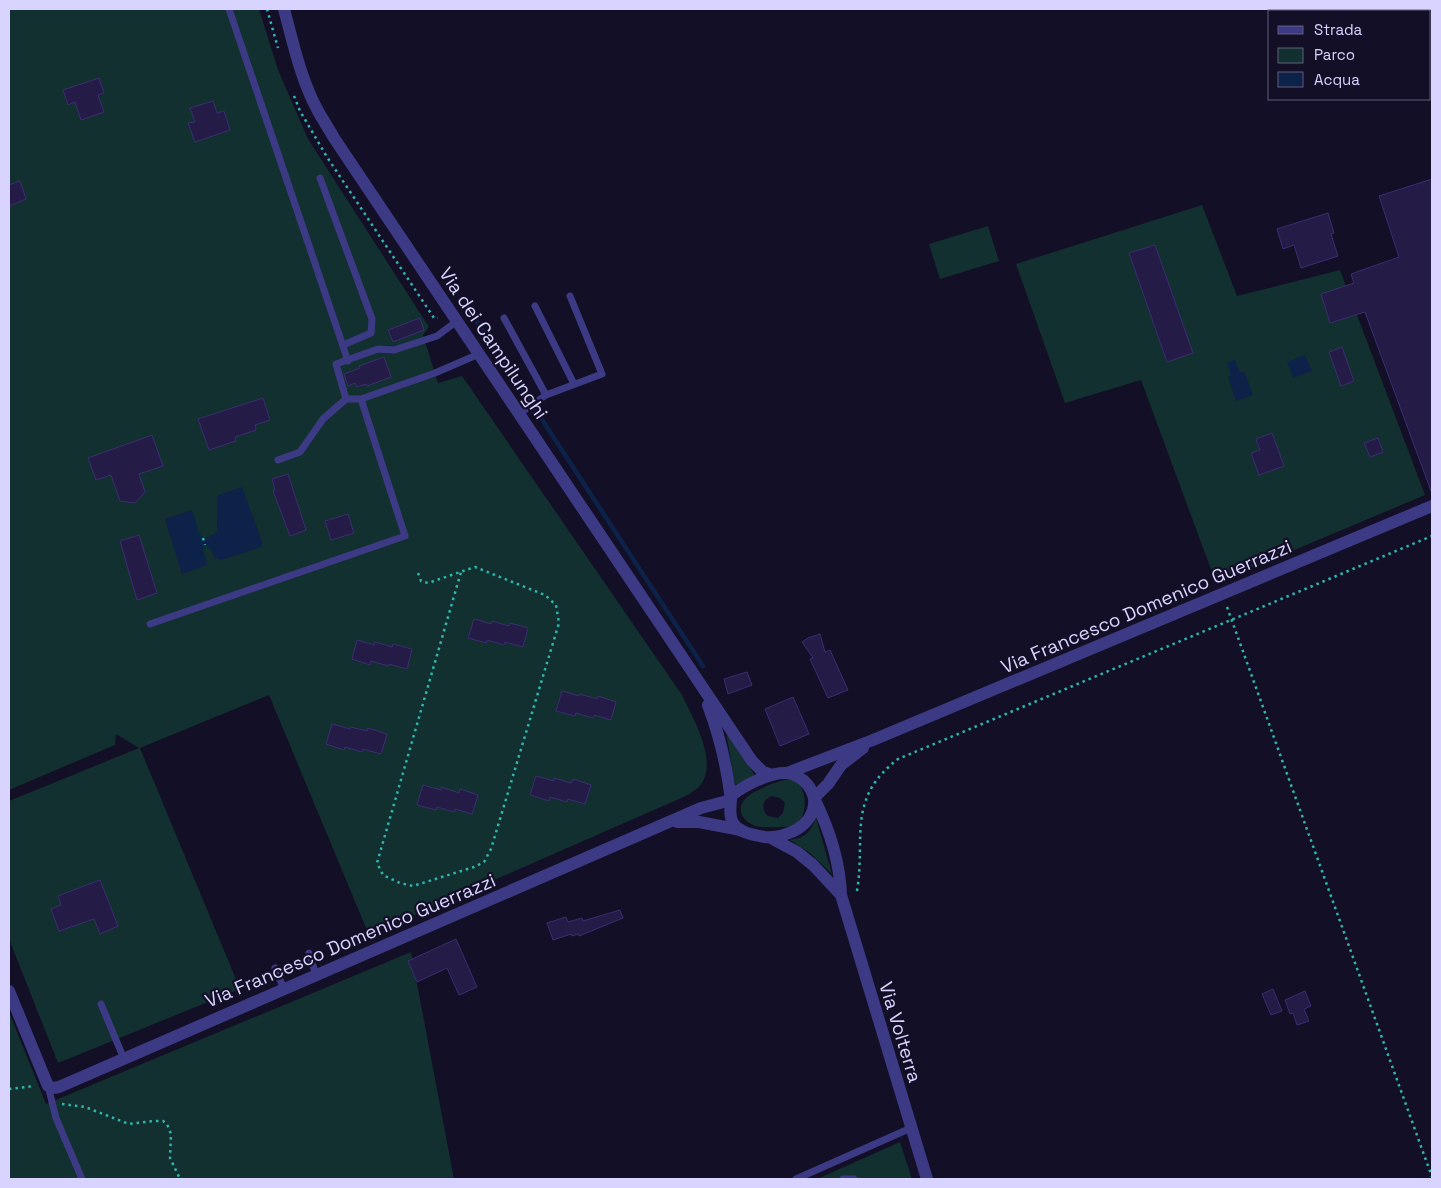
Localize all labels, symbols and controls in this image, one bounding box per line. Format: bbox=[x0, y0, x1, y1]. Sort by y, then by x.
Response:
legend bbox=[1268, 10, 1431, 100]
text: Strada bbox=[1314, 20, 1363, 39]
text: Parco bbox=[1314, 45, 1355, 64]
text: Acqua bbox=[1314, 70, 1360, 89]
street label: Via dei Campilunghi bbox=[433, 262, 554, 424]
street label: Via Francesco Domenico Guerrazzi bbox=[997, 534, 1295, 679]
street label: Via Francesco Domenico Guerrazzi bbox=[201, 868, 499, 1013]
street label: Via Volterra bbox=[873, 979, 928, 1086]

